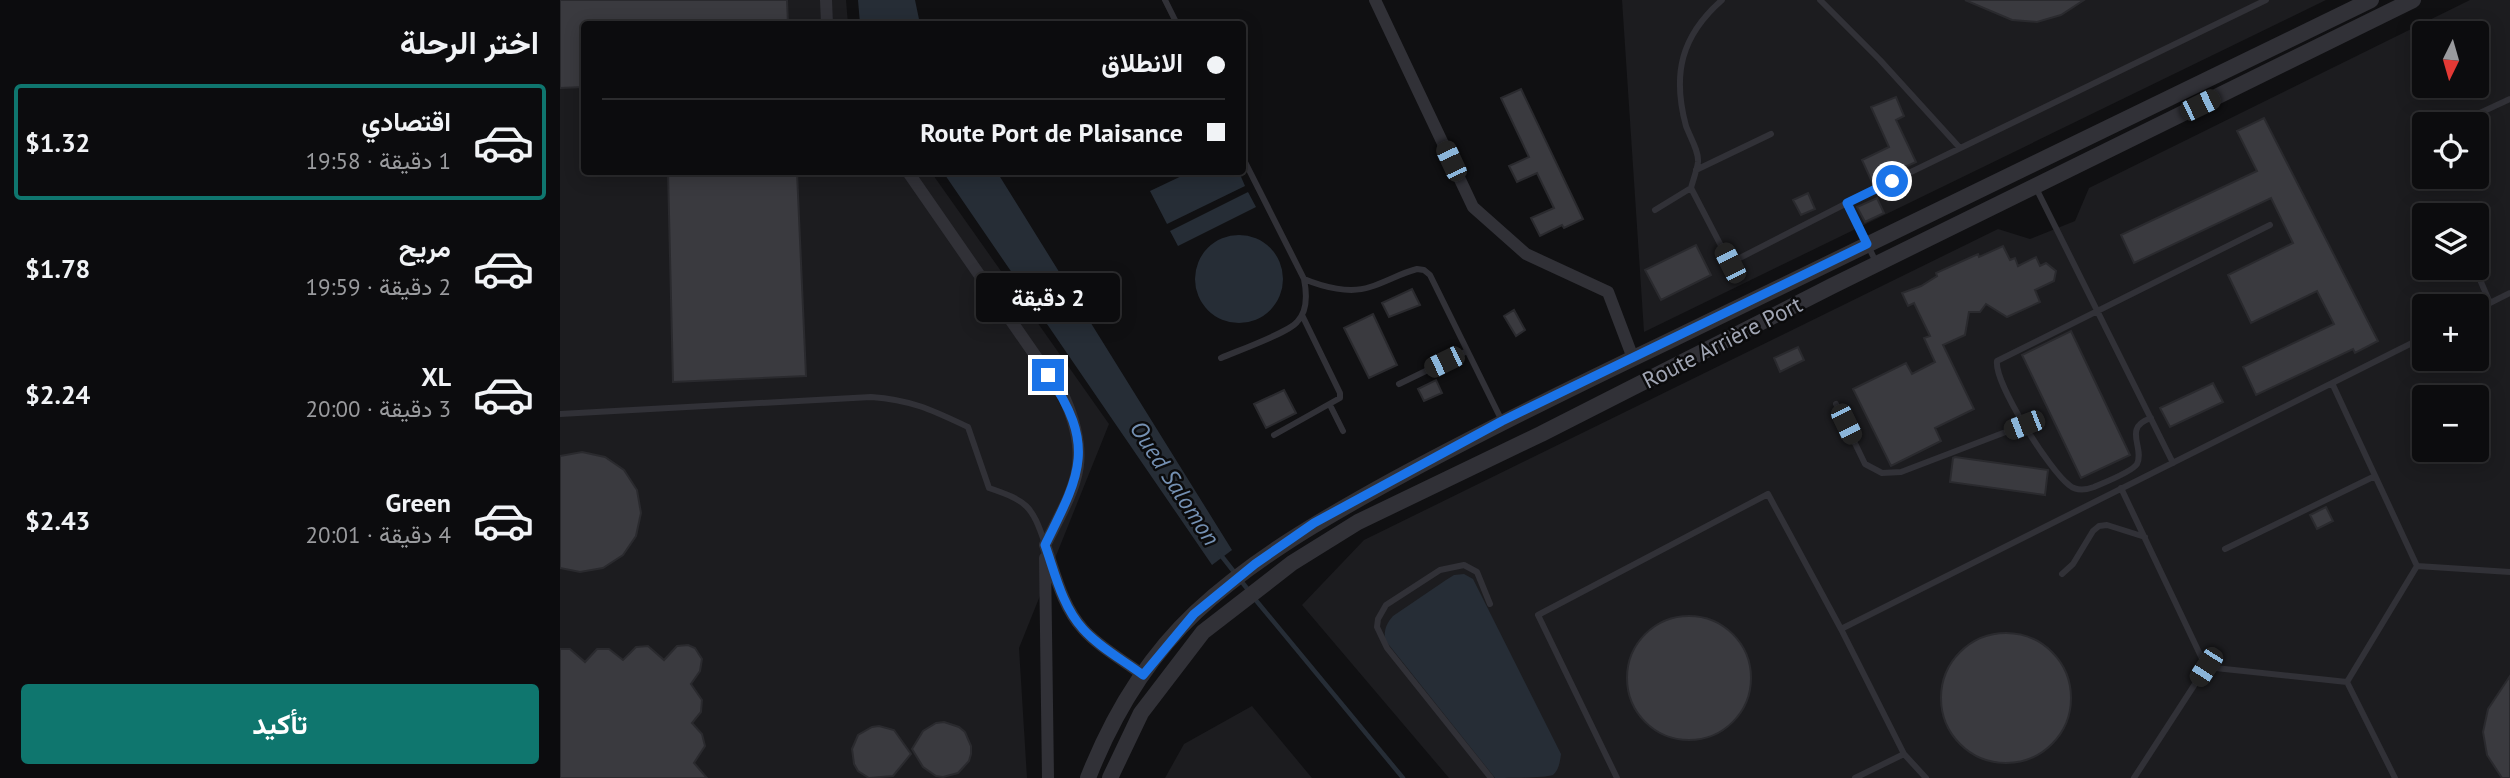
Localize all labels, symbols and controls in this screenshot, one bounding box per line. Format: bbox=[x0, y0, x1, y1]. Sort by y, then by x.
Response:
text: اختر الرحلة bbox=[400, 21, 539, 63]
north arrow bbox=[2412, 21, 2488, 98]
map controls bbox=[2412, 21, 2489, 462]
text: الانطلاق bbox=[1101, 46, 1183, 79]
car bbox=[2177, 86, 2224, 124]
text: اقتصادي bbox=[362, 105, 451, 138]
icon: car bbox=[472, 111, 535, 174]
button: locate bbox=[2412, 112, 2489, 189]
text: Route Port de Plaisance bbox=[920, 116, 1183, 149]
text: $1.32 bbox=[25, 126, 90, 159]
car bbox=[1433, 138, 1470, 184]
text: 1 دقيقة · 19:58 bbox=[305, 146, 451, 175]
route start bbox=[1876, 165, 1908, 197]
button: layers bbox=[2412, 203, 2489, 280]
text: مريح bbox=[399, 231, 451, 264]
icon: car bbox=[472, 237, 535, 300]
car bbox=[1712, 240, 1749, 286]
text: $1.78 bbox=[25, 252, 90, 285]
text: 2 دقيقة · 19:59 bbox=[305, 272, 451, 301]
callout: 2 دقيقة bbox=[976, 274, 1120, 322]
text: 2 دقيقة bbox=[1011, 283, 1085, 312]
street label: Route Arrière Port bbox=[1637, 289, 1807, 395]
button: + bbox=[2412, 294, 2489, 371]
car bbox=[1421, 343, 1468, 381]
route end bbox=[1032, 359, 1064, 391]
text: XL bbox=[421, 360, 451, 393]
icon: car bbox=[472, 363, 535, 426]
text: $2.24 bbox=[25, 378, 90, 411]
button: − bbox=[2412, 385, 2489, 462]
text: 3 دقيقة · 20:00 bbox=[305, 394, 451, 423]
car bbox=[1828, 401, 1865, 447]
car bbox=[2001, 408, 2048, 442]
water label: Oued Salomon bbox=[1123, 415, 1227, 551]
text: Green bbox=[386, 486, 451, 519]
icon: car bbox=[472, 489, 535, 552]
text: $2.43 bbox=[25, 504, 90, 537]
text: 4 دقيقة · 20:01 bbox=[305, 520, 451, 549]
car bbox=[2186, 644, 2227, 690]
button: تأكيد bbox=[21, 684, 539, 764]

